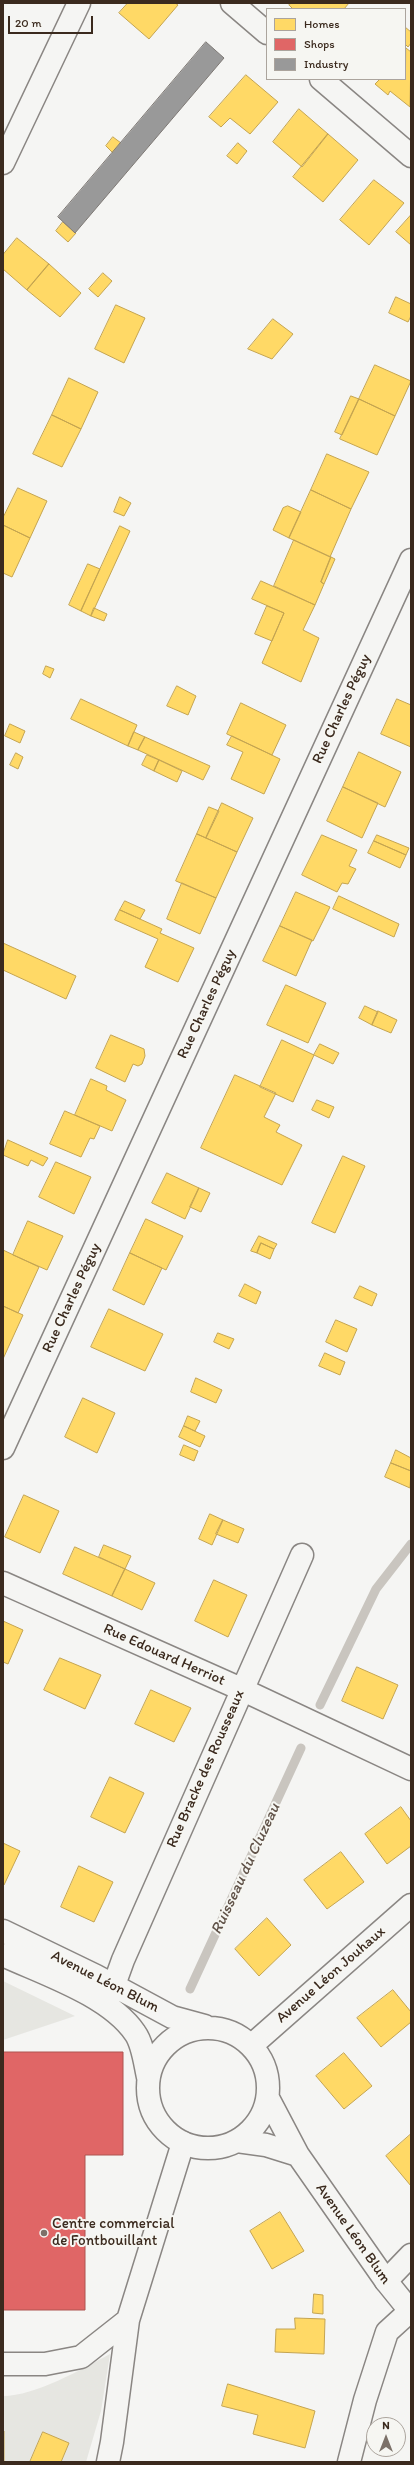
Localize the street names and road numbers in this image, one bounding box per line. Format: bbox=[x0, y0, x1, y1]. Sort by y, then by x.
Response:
street label: Rue Charles Péguy bbox=[309, 651, 375, 767]
street label: Rue Charles Péguy bbox=[174, 946, 240, 1062]
street label: Rue Charles Péguy bbox=[39, 1240, 105, 1356]
street label: Rue Edouard Herriot bbox=[100, 1620, 228, 1690]
street label: Rue Bracke des Rousseaux bbox=[163, 1687, 249, 1851]
street label: Avenue Léon Jouhaux bbox=[273, 1923, 389, 2027]
street label: Avenue Léon Blum bbox=[48, 1947, 162, 2017]
street label: Avenue Léon Blum bbox=[312, 2180, 394, 2288]

